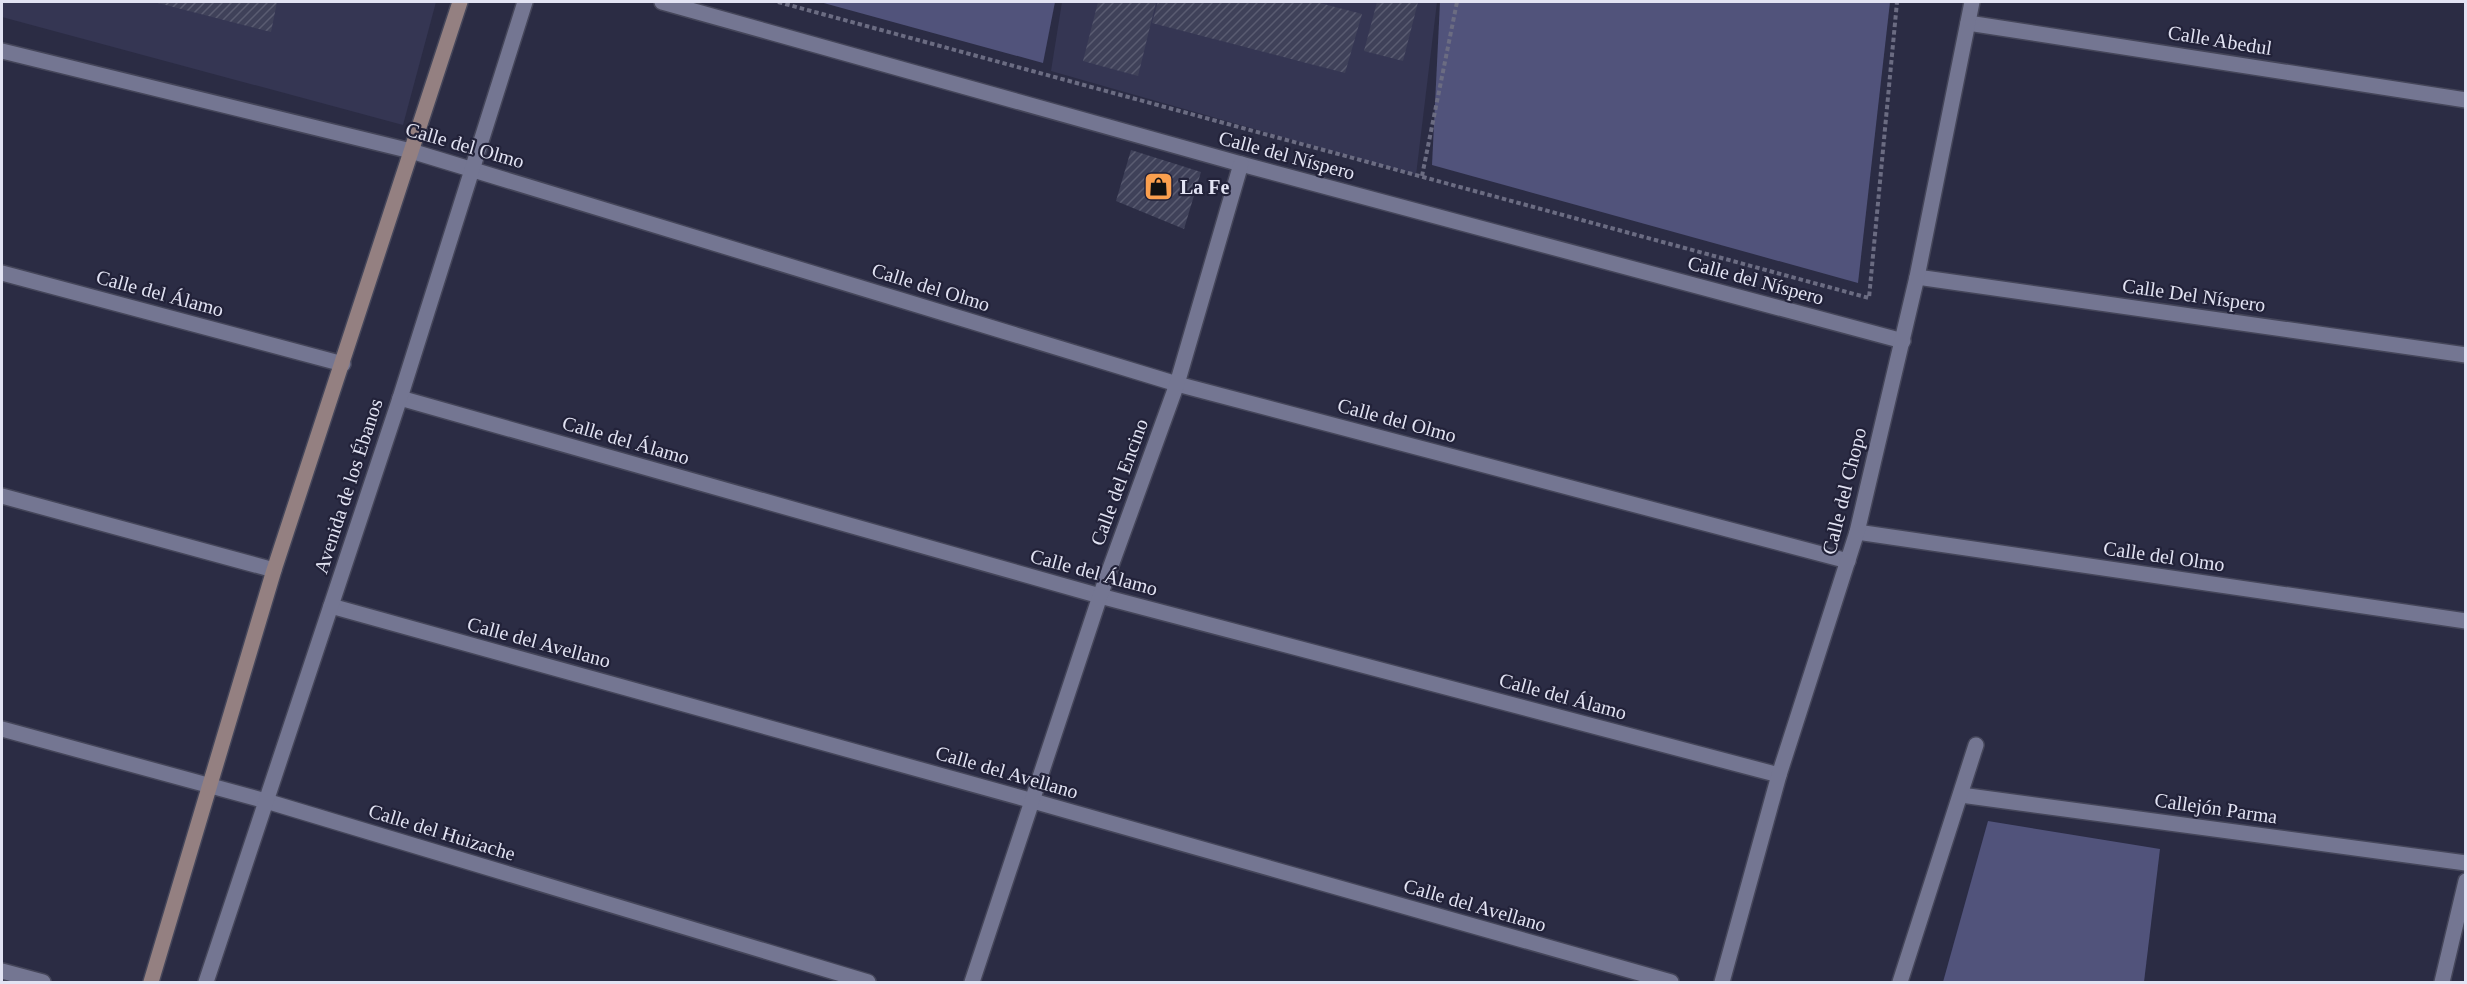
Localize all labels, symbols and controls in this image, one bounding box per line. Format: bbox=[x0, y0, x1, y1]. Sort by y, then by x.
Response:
street label: Calle Abedul bbox=[2166, 21, 2274, 59]
street label: Calle del Olmo bbox=[403, 118, 527, 172]
street label: Calle del Níspero bbox=[1216, 126, 1357, 185]
shop icon: La Fe bbox=[1143, 171, 1175, 203]
place label: La Fe bbox=[1180, 176, 1230, 198]
street label: Calle del Níspero bbox=[1685, 251, 1826, 310]
street label: Calle del Olmo bbox=[869, 259, 993, 315]
street label: Calle del Álamo bbox=[94, 265, 226, 321]
street label: Calle Del Níspero bbox=[2121, 274, 2267, 317]
street label: Calle del Olmo bbox=[1335, 394, 1459, 446]
street label: Avenida de los Ébanos bbox=[309, 396, 387, 576]
street label: Calle del Álamo bbox=[560, 411, 692, 469]
street label: Calle del Encino bbox=[1086, 416, 1152, 548]
street label: Calle del Chopo bbox=[1818, 425, 1871, 557]
street label: Calle del Olmo bbox=[2102, 537, 2226, 575]
street label: Calle del Álamo bbox=[1028, 544, 1160, 600]
street label: Calle del Avellano bbox=[465, 612, 613, 672]
street label: Calle del Álamo bbox=[1497, 668, 1629, 724]
street label: Calle del Avellano bbox=[933, 741, 1081, 803]
street label: Callejón Parma bbox=[2153, 788, 2279, 829]
street label: Calle del Huizache bbox=[366, 799, 518, 865]
street label: Calle del Avellano bbox=[1401, 874, 1549, 936]

